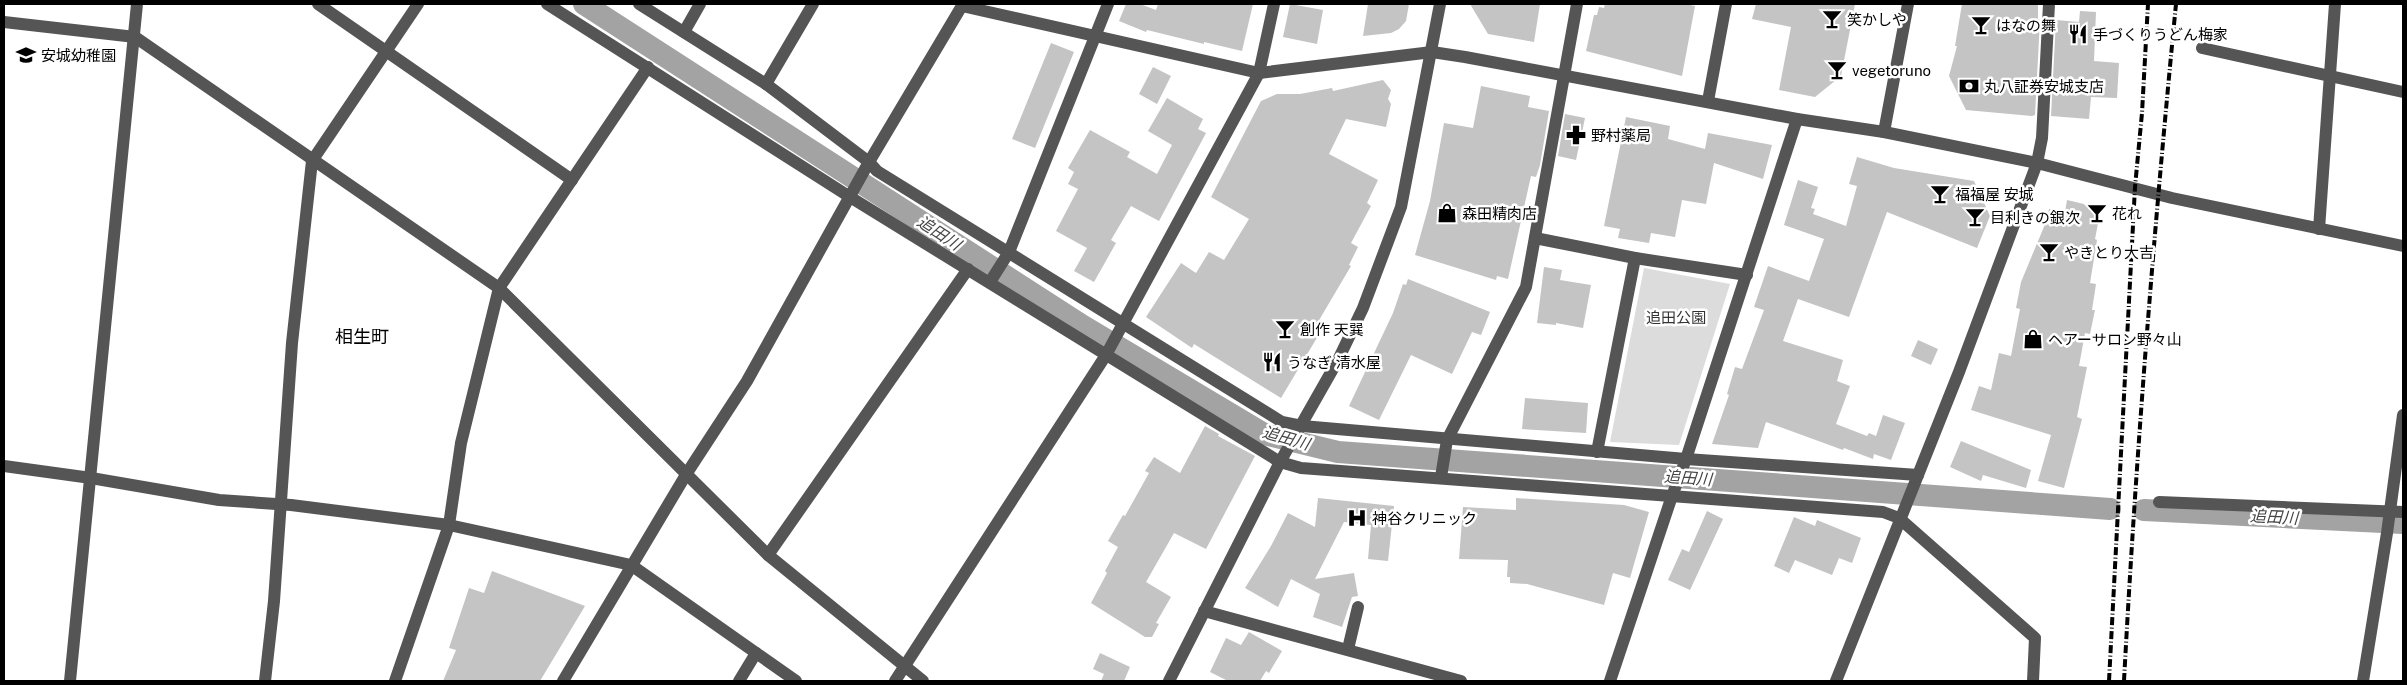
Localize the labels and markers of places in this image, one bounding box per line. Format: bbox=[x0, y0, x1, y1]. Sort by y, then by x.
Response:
bar icon: 笑かしや bbox=[1821, 8, 1843, 30]
place label: 笑かしや bbox=[1847, 11, 1907, 28]
bar icon: はなの舞 bbox=[1970, 14, 1992, 36]
place label: はなの舞 bbox=[1996, 17, 2056, 34]
restaurant icon: 手づくりうどん梅家 bbox=[2067, 23, 2089, 45]
place label: 手づくりうどん梅家 bbox=[2093, 26, 2228, 43]
school or university icon: 安城幼稚園 bbox=[15, 44, 37, 66]
place label: 安城幼稚園 bbox=[41, 47, 116, 64]
bar icon: vegetoruno bbox=[1826, 59, 1848, 81]
place label: vegetoruno bbox=[1852, 62, 1931, 79]
bank icon: 丸八証券安城支店 bbox=[1958, 75, 1980, 97]
place label: 丸八証券安城支店 bbox=[1984, 78, 2104, 95]
pharmacy icon: 野村薬局 bbox=[1565, 124, 1587, 146]
place label: 野村薬局 bbox=[1591, 127, 1651, 144]
bar icon: 福福屋 安城 bbox=[1929, 183, 1951, 205]
place label: 福福屋 安城 bbox=[1955, 186, 2034, 203]
shop icon: 森田精肉店 bbox=[1436, 202, 1458, 224]
bar icon: 花れ bbox=[2086, 202, 2108, 224]
place label: 森田精肉店 bbox=[1462, 205, 1537, 222]
place label: 花れ bbox=[2112, 205, 2142, 222]
bar icon: 目利きの銀次 bbox=[1964, 206, 1986, 228]
place label: 目利きの銀次 bbox=[1990, 209, 2080, 226]
bar icon: やきとり大吉 bbox=[2038, 241, 2060, 263]
place label: やきとり大吉 bbox=[2064, 244, 2154, 261]
bar icon: 創作 天巽 bbox=[1274, 318, 1296, 340]
place label: 創作 天巽 bbox=[1300, 321, 1364, 338]
shop icon: ヘアーサロン野々山 bbox=[2022, 328, 2044, 350]
place label: ヘアーサロン野々山 bbox=[2048, 331, 2182, 348]
restaurant icon: うなぎ 清水屋 bbox=[1261, 351, 1283, 373]
place label: うなぎ 清水屋 bbox=[1287, 354, 1381, 371]
hospital icon: 神谷クリニック bbox=[1346, 507, 1368, 529]
place label: 神谷クリニック bbox=[1372, 510, 1477, 527]

